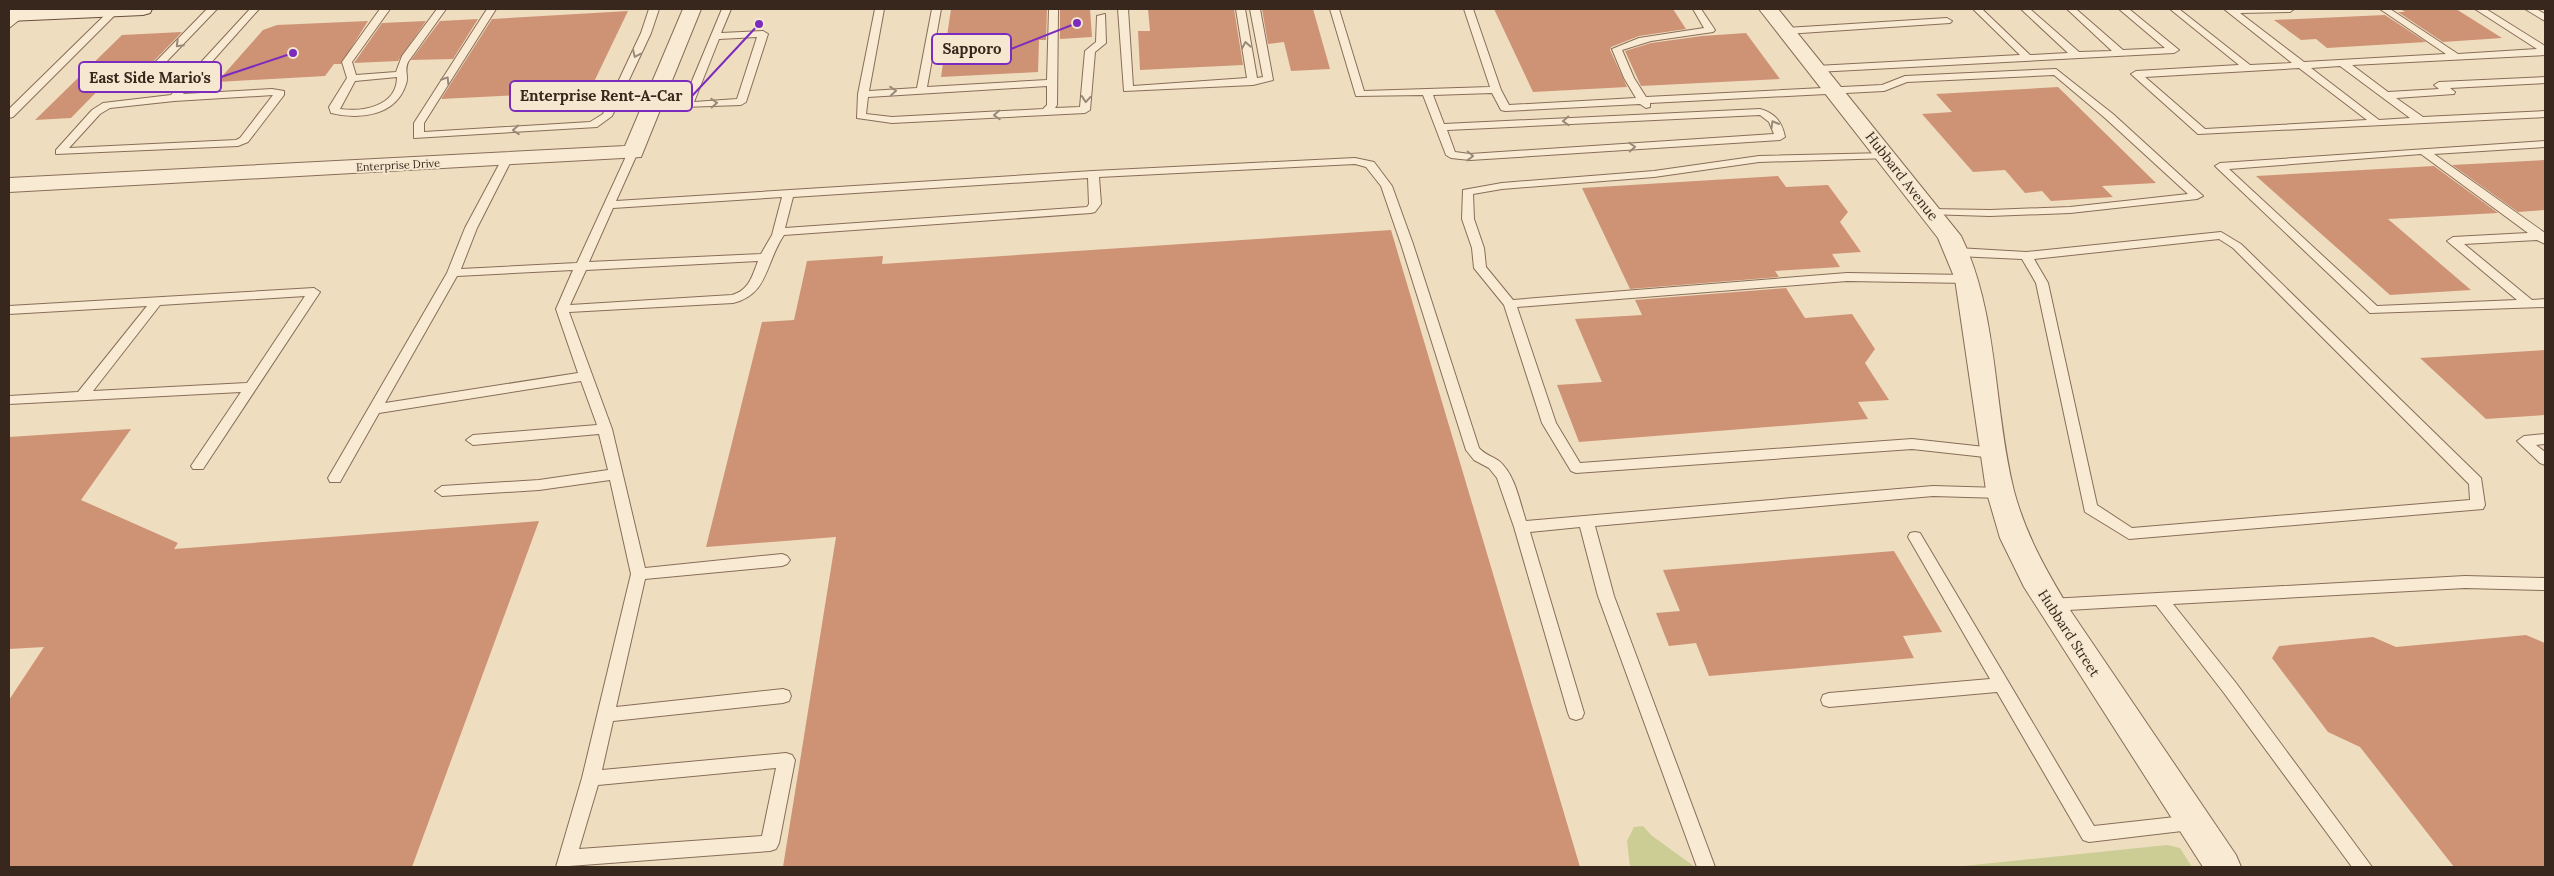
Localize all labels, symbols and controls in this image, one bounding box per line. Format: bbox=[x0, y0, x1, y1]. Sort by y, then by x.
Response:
callout: Sapporo bbox=[932, 34, 1011, 64]
one-way arrow bbox=[176, 38, 185, 47]
text: Sapporo bbox=[943, 39, 1002, 58]
one-way arrow bbox=[1242, 41, 1252, 50]
one-way arrow bbox=[632, 49, 642, 58]
callout: East Side Mario's bbox=[79, 62, 221, 92]
text: East Side Mario's bbox=[89, 68, 211, 87]
one-way arrow bbox=[439, 77, 449, 86]
callout: Enterprise Rent-A-Car bbox=[510, 81, 692, 111]
text: Enterprise Rent-A-Car bbox=[520, 86, 683, 105]
one-way arrow bbox=[889, 86, 897, 97]
one-way arrow bbox=[1081, 96, 1092, 104]
one-way arrow bbox=[711, 98, 719, 109]
one-way arrow bbox=[992, 110, 1000, 121]
one-way arrow bbox=[1562, 116, 1570, 126]
one-way arrow bbox=[1771, 120, 1781, 129]
one-way arrow bbox=[512, 125, 520, 136]
street label: Hubbard Avenue bbox=[1862, 128, 1943, 224]
one-way arrow bbox=[1628, 141, 1636, 152]
one-way arrow bbox=[1466, 151, 1474, 162]
street label: Enterprise Drive bbox=[356, 156, 440, 174]
street label: Hubbard Street bbox=[2034, 586, 2104, 680]

